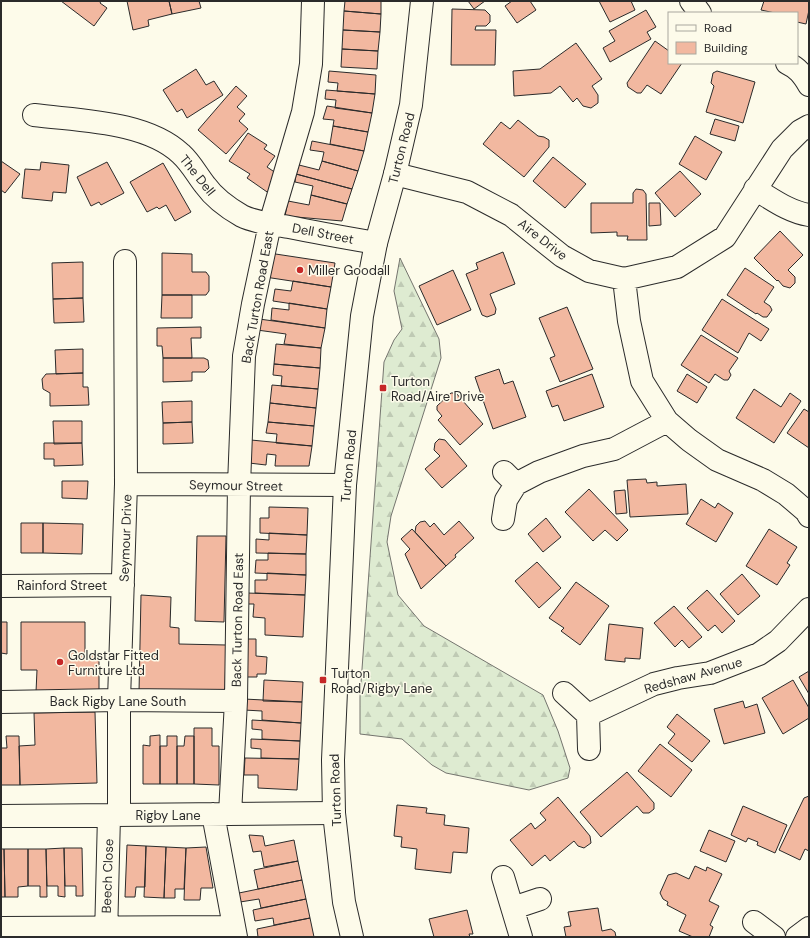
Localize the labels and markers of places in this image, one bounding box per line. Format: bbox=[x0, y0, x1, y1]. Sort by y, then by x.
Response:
place label: Miller Goodall bbox=[308, 262, 390, 279]
marker: Miller Goodall bbox=[295, 265, 305, 275]
place label: Turton Road/Aire Drive bbox=[391, 373, 484, 405]
marker: Turton Road/Aire Drive bbox=[378, 383, 388, 393]
place label: Goldstar Fitted Furniture Ltd bbox=[68, 647, 159, 679]
marker: Goldstar Fitted Furniture Ltd bbox=[55, 657, 65, 667]
place label: Turton Road/Rigby Lane bbox=[331, 665, 432, 697]
marker: Turton Road/Rigby Lane bbox=[318, 675, 328, 685]

